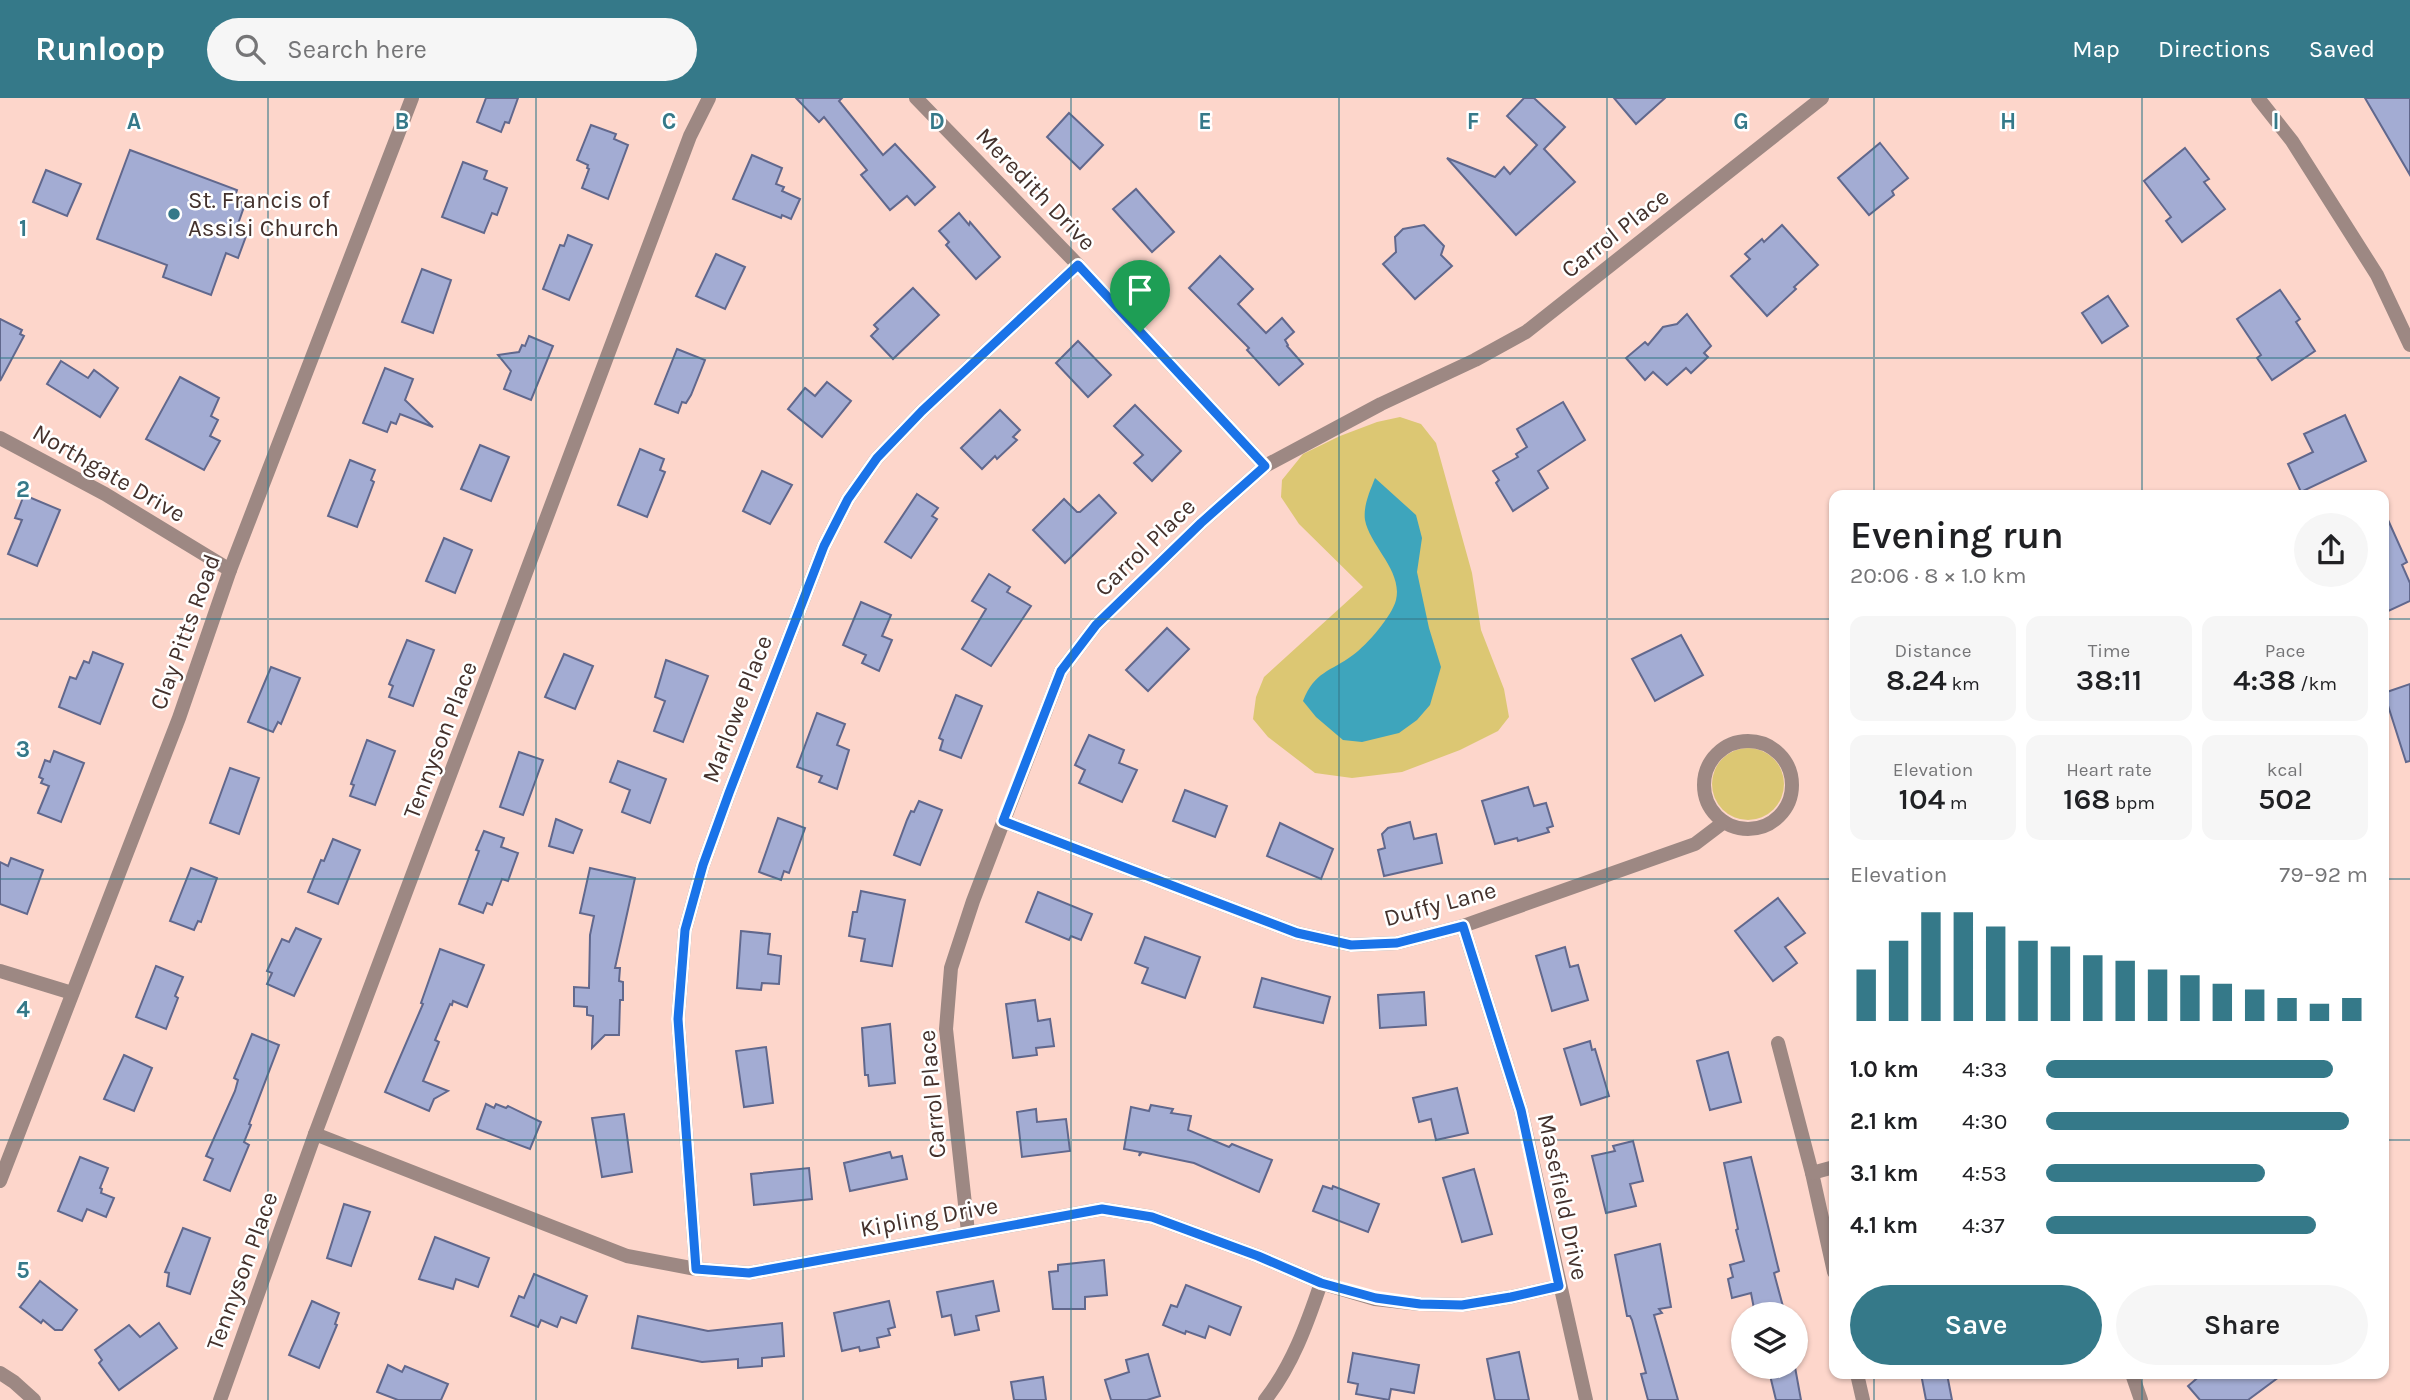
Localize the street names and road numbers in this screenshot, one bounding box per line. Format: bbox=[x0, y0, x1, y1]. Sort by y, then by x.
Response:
street label: Meredith Drive bbox=[970, 122, 1102, 256]
street label: Carrol Place bbox=[1556, 182, 1674, 284]
street label: Northgate Drive bbox=[28, 418, 190, 528]
street label: Carrol Place bbox=[1089, 492, 1201, 602]
street label: Clay Pitts Road bbox=[144, 550, 226, 714]
street label: Marlowe Place bbox=[696, 631, 778, 787]
street label: Tennyson Place bbox=[397, 657, 483, 823]
street label: Duffy Lane bbox=[1381, 876, 1499, 932]
street label: Carrol Place bbox=[912, 1029, 952, 1159]
street label: Masefield Drive bbox=[1532, 1111, 1594, 1283]
street label: Tennyson Place bbox=[200, 1188, 284, 1354]
street label: Kipling Drive bbox=[858, 1191, 1000, 1243]

